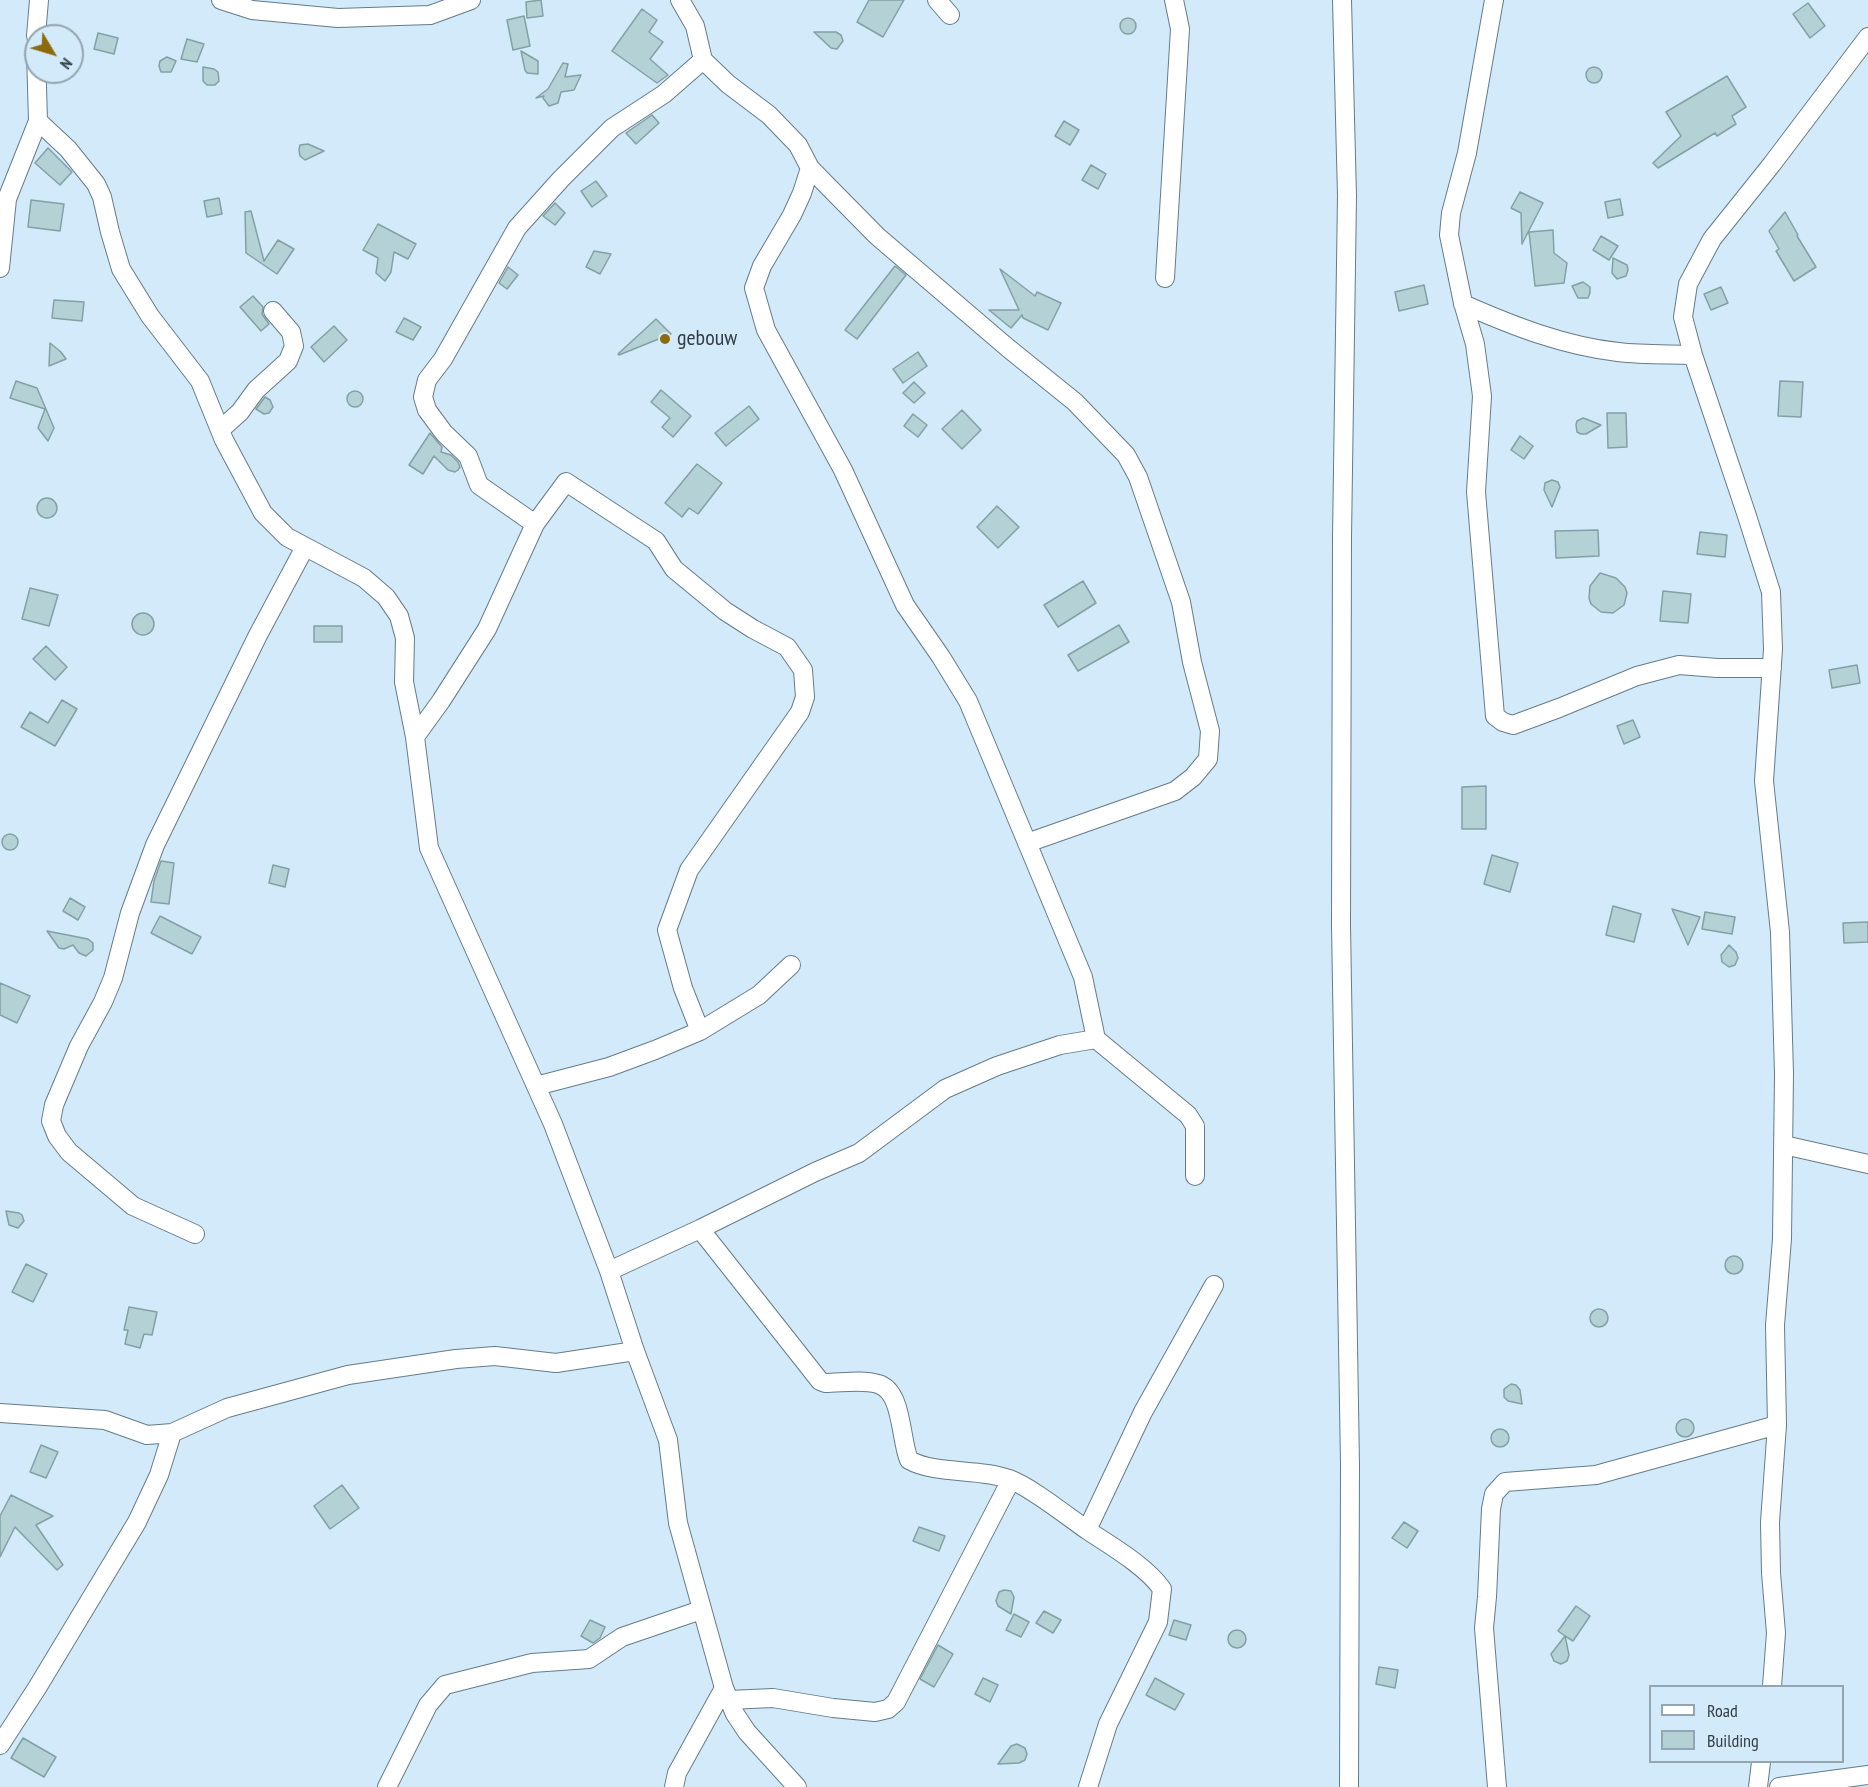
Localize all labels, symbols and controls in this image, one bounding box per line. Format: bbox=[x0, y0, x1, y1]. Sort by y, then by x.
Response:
north arrow bbox=[24, 24, 84, 84]
text: N bbox=[56, 54, 77, 73]
place label: gebouw bbox=[677, 326, 737, 352]
marker: gebouw bbox=[658, 332, 672, 346]
legend bbox=[1649, 1685, 1844, 1763]
text: Road bbox=[1707, 1699, 1738, 1722]
text: Building bbox=[1707, 1729, 1759, 1752]

